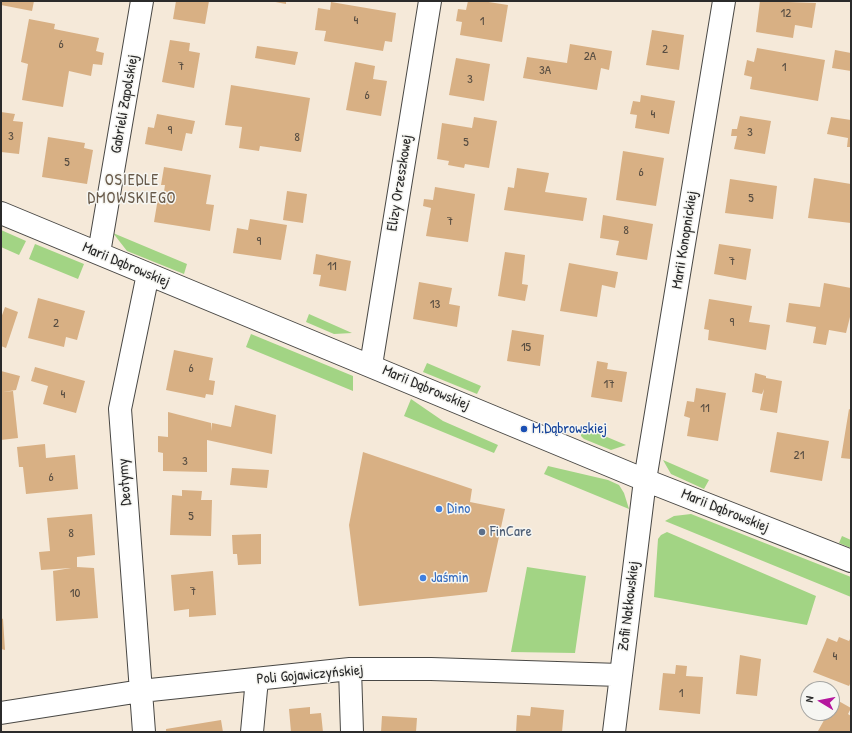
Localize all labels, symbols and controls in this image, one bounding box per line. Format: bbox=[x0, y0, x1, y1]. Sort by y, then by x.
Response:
house number: 12 bbox=[781, 6, 791, 22]
house number: 4 bbox=[354, 13, 358, 29]
house number: 1 bbox=[480, 14, 484, 30]
house number: 6 bbox=[58, 37, 64, 53]
house number: 2 bbox=[662, 42, 668, 58]
house number: 2A bbox=[584, 49, 596, 65]
street label: Gabrieli Zapolskiej bbox=[107, 53, 143, 155]
house number: 7 bbox=[178, 59, 184, 75]
house number: 1 bbox=[782, 60, 786, 76]
house number: 3A bbox=[539, 63, 551, 79]
house number: 3 bbox=[467, 72, 473, 88]
house number: 6 bbox=[364, 88, 370, 104]
house number: 4 bbox=[651, 107, 655, 123]
house number: 9 bbox=[168, 123, 172, 139]
house number: 3 bbox=[747, 125, 753, 141]
house number: 3 bbox=[8, 129, 14, 145]
house number: 8 bbox=[294, 130, 300, 146]
street label: Elizy Orzeszkowej bbox=[383, 133, 417, 233]
house number: 5 bbox=[463, 135, 469, 151]
house number: 5 bbox=[64, 155, 70, 171]
house number: 6 bbox=[638, 165, 644, 181]
district label: OSIEDLE DMOWSKIEGO bbox=[88, 171, 176, 209]
street label: Marii Konopnickiej bbox=[668, 190, 702, 290]
house number: 5 bbox=[748, 191, 754, 207]
house number: 7 bbox=[447, 214, 453, 230]
house number: 8 bbox=[623, 223, 629, 239]
house number: 9 bbox=[257, 234, 261, 250]
street label: Marii Dąbrowskiej bbox=[79, 238, 173, 292]
house number: 7 bbox=[729, 254, 735, 270]
house number: 11 bbox=[327, 259, 337, 275]
house number: 13 bbox=[430, 297, 440, 313]
house number: 9 bbox=[730, 315, 734, 331]
house number: 2 bbox=[53, 316, 59, 332]
house number: 15 bbox=[521, 340, 531, 356]
house number: 6 bbox=[188, 361, 194, 377]
street label: Marii Dąbrowskiej bbox=[379, 361, 473, 415]
house number: 17 bbox=[603, 377, 615, 393]
house number: 4 bbox=[61, 387, 65, 403]
house number: 11 bbox=[700, 401, 710, 417]
place label: M.Dąbrowskiej bbox=[532, 420, 607, 438]
marker: M.Dąbrowskiej bbox=[519, 424, 529, 434]
house number: 21 bbox=[794, 448, 804, 464]
house number: 3 bbox=[182, 454, 188, 470]
street label: Deotymy bbox=[114, 458, 136, 506]
house number: 6 bbox=[48, 470, 54, 486]
street label: Marii Dąbrowskiej bbox=[678, 485, 772, 537]
place label: Dino bbox=[447, 500, 470, 518]
marker: Dino bbox=[434, 504, 444, 514]
house number: 5 bbox=[188, 509, 194, 525]
place label: FinCare bbox=[490, 523, 532, 541]
house number: 8 bbox=[68, 526, 74, 542]
marker: FinCare bbox=[477, 527, 487, 537]
street label: Zofii Nałkowskiej bbox=[615, 560, 643, 652]
place label: Jaśmin bbox=[431, 569, 469, 587]
marker: Jaśmin bbox=[418, 573, 428, 583]
house number: 7 bbox=[190, 584, 196, 600]
house number: 10 bbox=[70, 586, 80, 602]
house number: 4 bbox=[833, 649, 837, 665]
street label: Poli Gojawiczyńskiej bbox=[256, 661, 364, 689]
north arrow bbox=[800, 681, 840, 721]
house number: 1 bbox=[679, 686, 683, 702]
text: N bbox=[802, 695, 817, 703]

